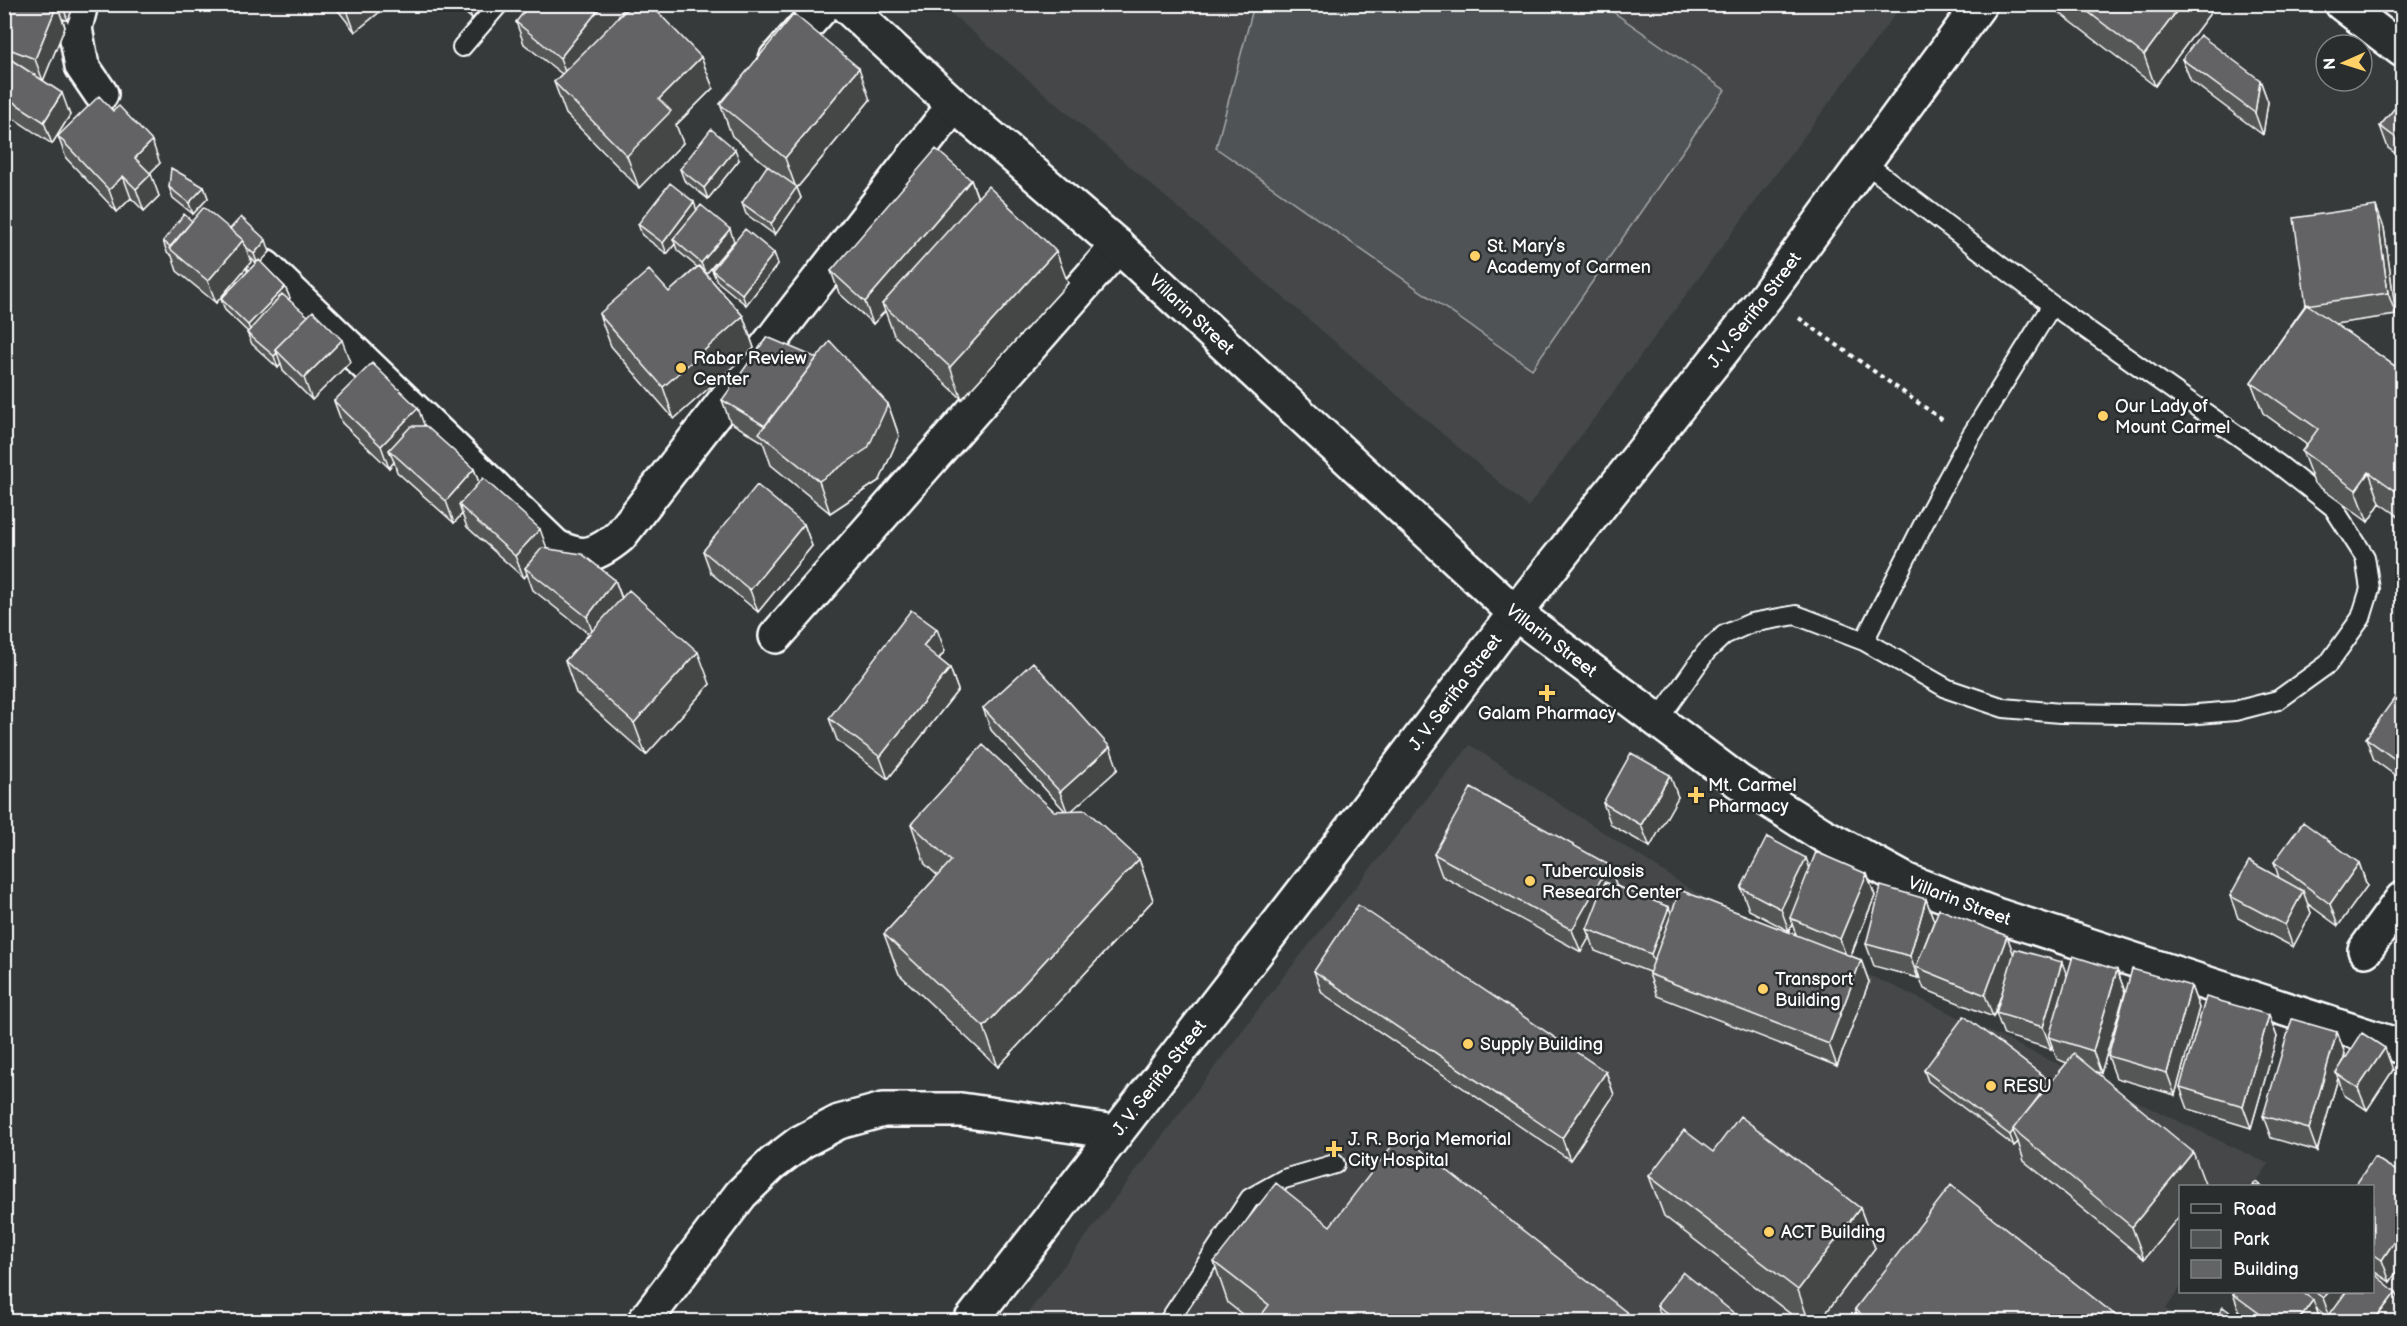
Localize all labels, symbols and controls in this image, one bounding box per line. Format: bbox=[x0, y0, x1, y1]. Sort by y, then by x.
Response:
north arrow bbox=[2314, 33, 2374, 93]
text: N bbox=[2321, 57, 2340, 70]
place label: St. Mary’s Academy of Carmen bbox=[1487, 236, 1651, 278]
street label: J. V. Seriña Street bbox=[1703, 248, 1806, 372]
marker: St. Mary’s Academy of Carmen bbox=[1468, 249, 1482, 263]
street label: Villarin Street bbox=[1145, 270, 1239, 359]
place label: Rabar Review Center bbox=[693, 348, 807, 390]
marker: Rabar Review Center bbox=[674, 361, 688, 375]
place label: Our Lady of Mount Carmel bbox=[2115, 396, 2230, 438]
marker: Our Lady of Mount Carmel bbox=[2096, 409, 2110, 423]
street label: Villarin Street bbox=[1502, 600, 1601, 682]
street label: J. V. Seriña Street bbox=[1404, 629, 1506, 754]
marker: Galam Pharmacy bbox=[1540, 686, 1554, 700]
place label: Galam Pharmacy bbox=[1478, 703, 1617, 724]
place label: Mt. Carmel Pharmacy bbox=[1708, 775, 1797, 817]
marker: Mt. Carmel Pharmacy bbox=[1689, 788, 1703, 802]
place label: Tuberculosis Research Center bbox=[1542, 861, 1682, 903]
street label: Villarin Street bbox=[1905, 872, 2014, 930]
marker: Tuberculosis Research Center bbox=[1523, 874, 1537, 888]
place label: Transport Building bbox=[1775, 969, 1854, 1011]
marker: Transport Building bbox=[1756, 982, 1770, 996]
street label: J. V. Seriña Street bbox=[1108, 1015, 1211, 1140]
place label: Supply Building bbox=[1480, 1034, 1603, 1055]
marker: Supply Building bbox=[1461, 1037, 1475, 1051]
place label: RESU bbox=[2003, 1076, 2052, 1097]
marker: RESU bbox=[1984, 1079, 1998, 1093]
place label: J. R. Borja Memorial City Hospital bbox=[1348, 1129, 1511, 1171]
marker: J. R. Borja Memorial City Hospital bbox=[1325, 1140, 1343, 1158]
legend bbox=[2179, 1185, 2374, 1293]
text: Road bbox=[2233, 1199, 2277, 1220]
place label: ACT Building bbox=[1781, 1222, 1886, 1243]
marker: ACT Building bbox=[1762, 1225, 1776, 1239]
text: Park bbox=[2233, 1229, 2269, 1250]
text: Building bbox=[2233, 1259, 2299, 1280]

